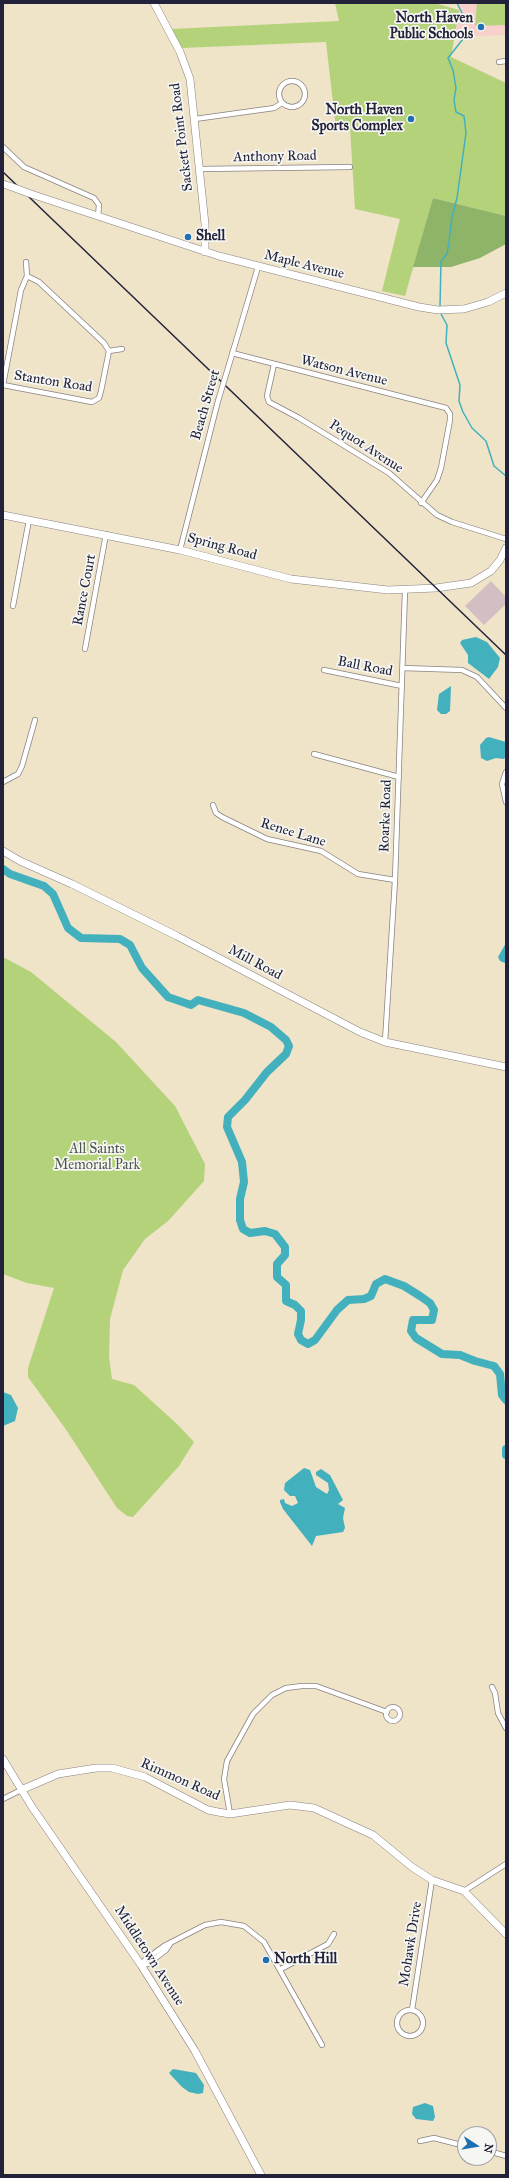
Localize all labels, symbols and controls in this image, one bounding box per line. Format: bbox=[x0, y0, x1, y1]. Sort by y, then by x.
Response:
place label: North Haven Public Schools bbox=[389, 11, 473, 44]
marker: North Haven Public Schools bbox=[476, 22, 486, 32]
street label: Sackett Point Road bbox=[167, 82, 197, 192]
place label: North Haven Sports Complex bbox=[311, 103, 403, 136]
marker: North Haven Sports Complex bbox=[406, 114, 416, 124]
street label: Anthony Road bbox=[233, 148, 317, 166]
place label: Shell bbox=[196, 229, 225, 245]
marker: Shell bbox=[183, 232, 193, 242]
street label: Maple Avenue bbox=[262, 247, 346, 283]
street label: Watson Avenue bbox=[299, 352, 389, 390]
street label: Stanton Road bbox=[13, 368, 93, 396]
street label: Beach Street bbox=[188, 368, 224, 442]
street label: Pequot Avenue bbox=[326, 417, 406, 477]
street label: Spring Road bbox=[186, 530, 258, 564]
street label: Rance Court bbox=[70, 553, 100, 627]
street label: Ball Road bbox=[336, 653, 394, 681]
street label: Roarke Road bbox=[376, 779, 396, 853]
street label: Renee Lane bbox=[258, 815, 328, 851]
street label: Mill Road bbox=[225, 942, 285, 984]
park label: All Saints Memorial Park bbox=[54, 1142, 140, 1174]
street label: Rimmon Road bbox=[138, 1755, 222, 1805]
street label: Mohawk Drive bbox=[396, 1900, 426, 1988]
street label: Middletown Avenue bbox=[110, 1903, 188, 2009]
place label: North Hill bbox=[274, 1952, 337, 1968]
marker: North Hill bbox=[261, 1955, 271, 1965]
north arrow bbox=[457, 2126, 497, 2166]
text: N bbox=[481, 2142, 496, 2154]

